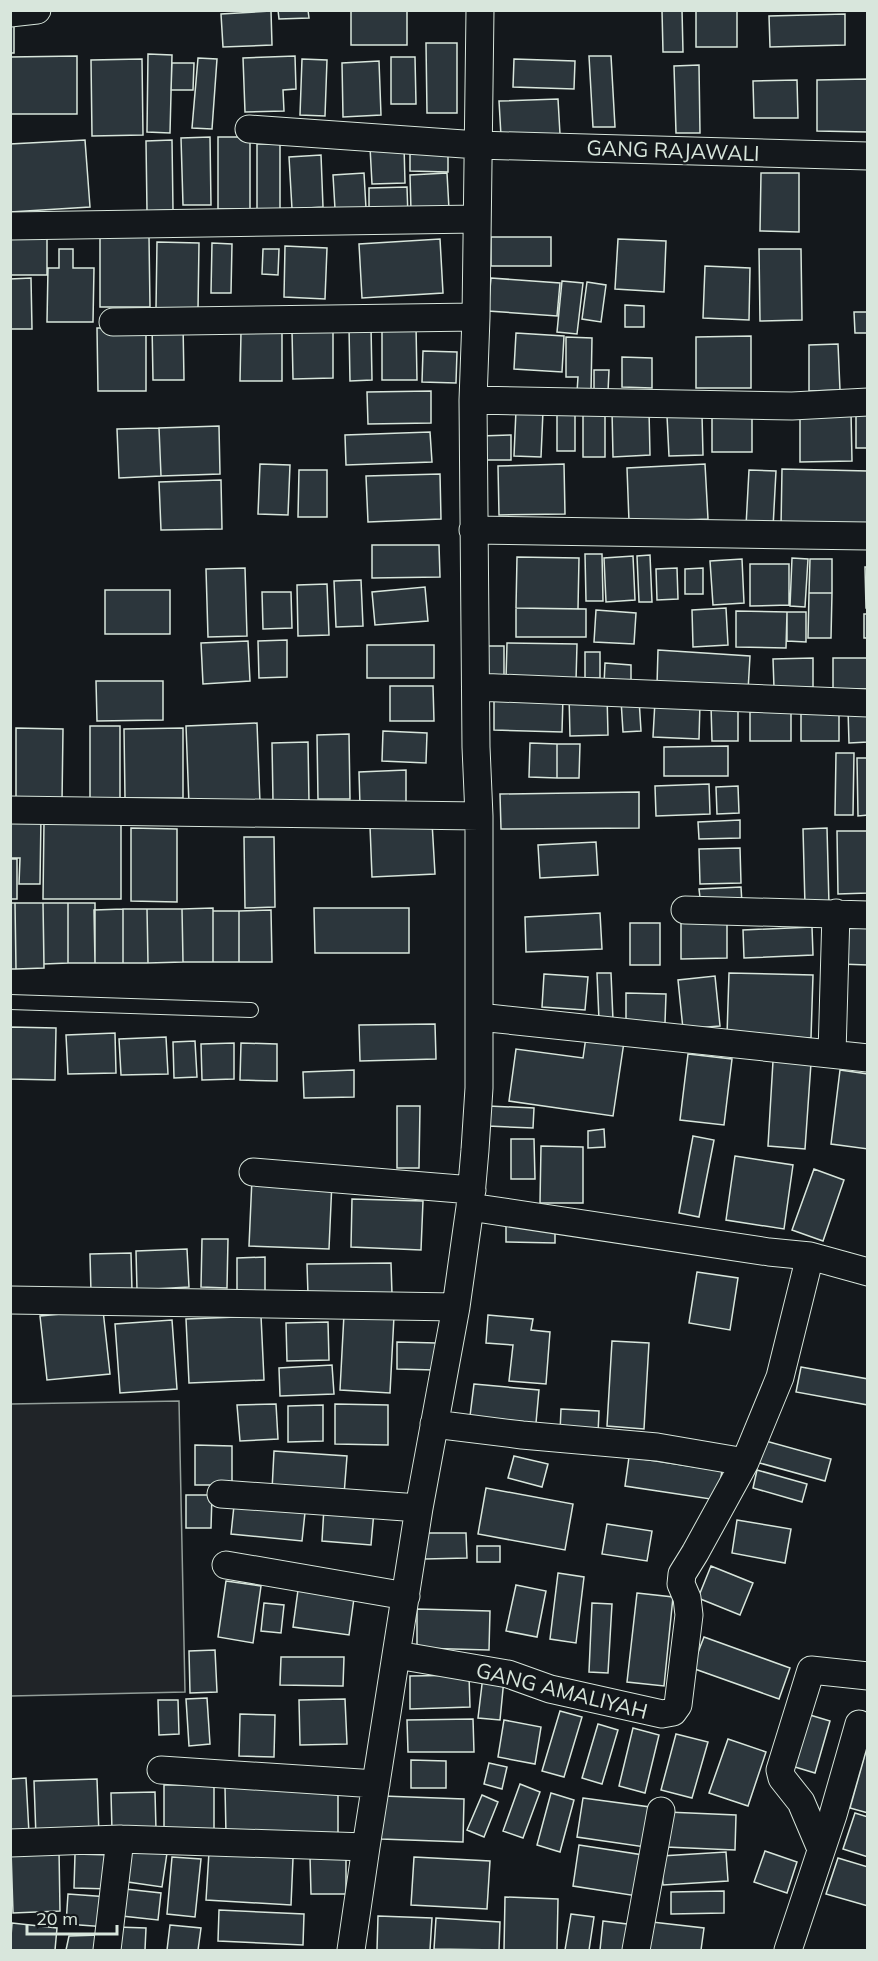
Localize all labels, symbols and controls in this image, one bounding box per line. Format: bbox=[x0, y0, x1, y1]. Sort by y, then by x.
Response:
street label: GANG RAJAWALI bbox=[586, 134, 760, 166]
street label: GANG AMALIYAH bbox=[473, 1656, 651, 1724]
scale bar bbox=[27, 1898, 117, 1936]
text: 20 m bbox=[36, 1907, 78, 1930]

